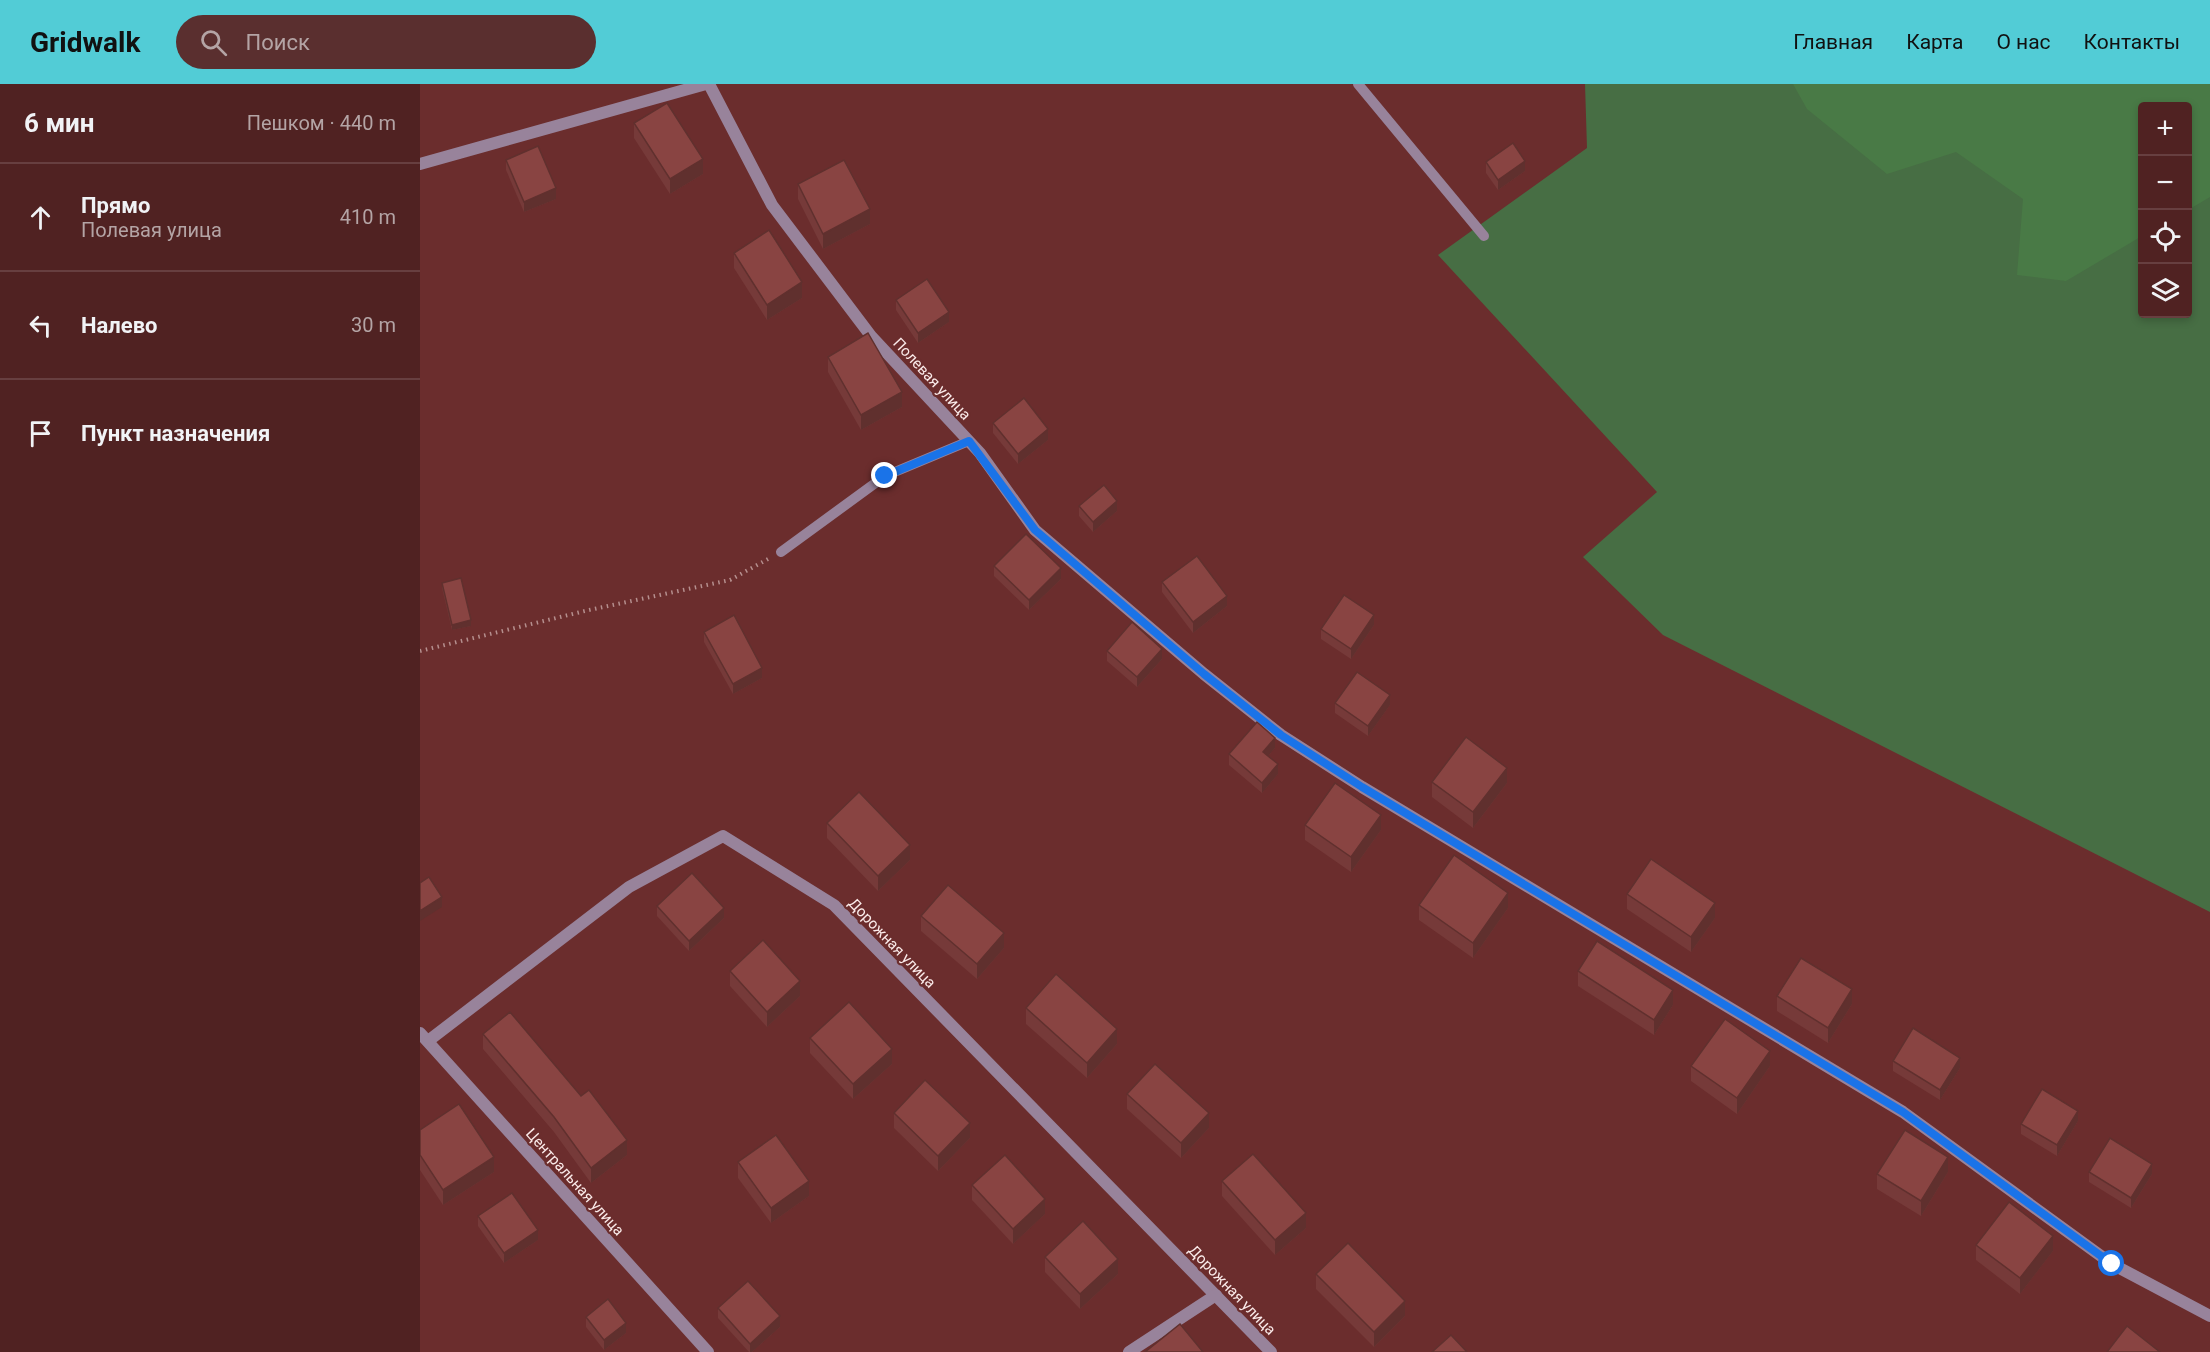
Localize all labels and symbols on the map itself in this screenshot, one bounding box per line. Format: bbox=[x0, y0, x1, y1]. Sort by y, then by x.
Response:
street label: Полевая улица bbox=[889, 334, 975, 424]
route end bbox=[871, 462, 897, 488]
street label: Дорожная улица bbox=[845, 894, 939, 992]
street label: Центральная улица bbox=[522, 1125, 628, 1239]
street label: Дорожная улица bbox=[1185, 1241, 1279, 1339]
route start bbox=[2098, 1250, 2124, 1276]

